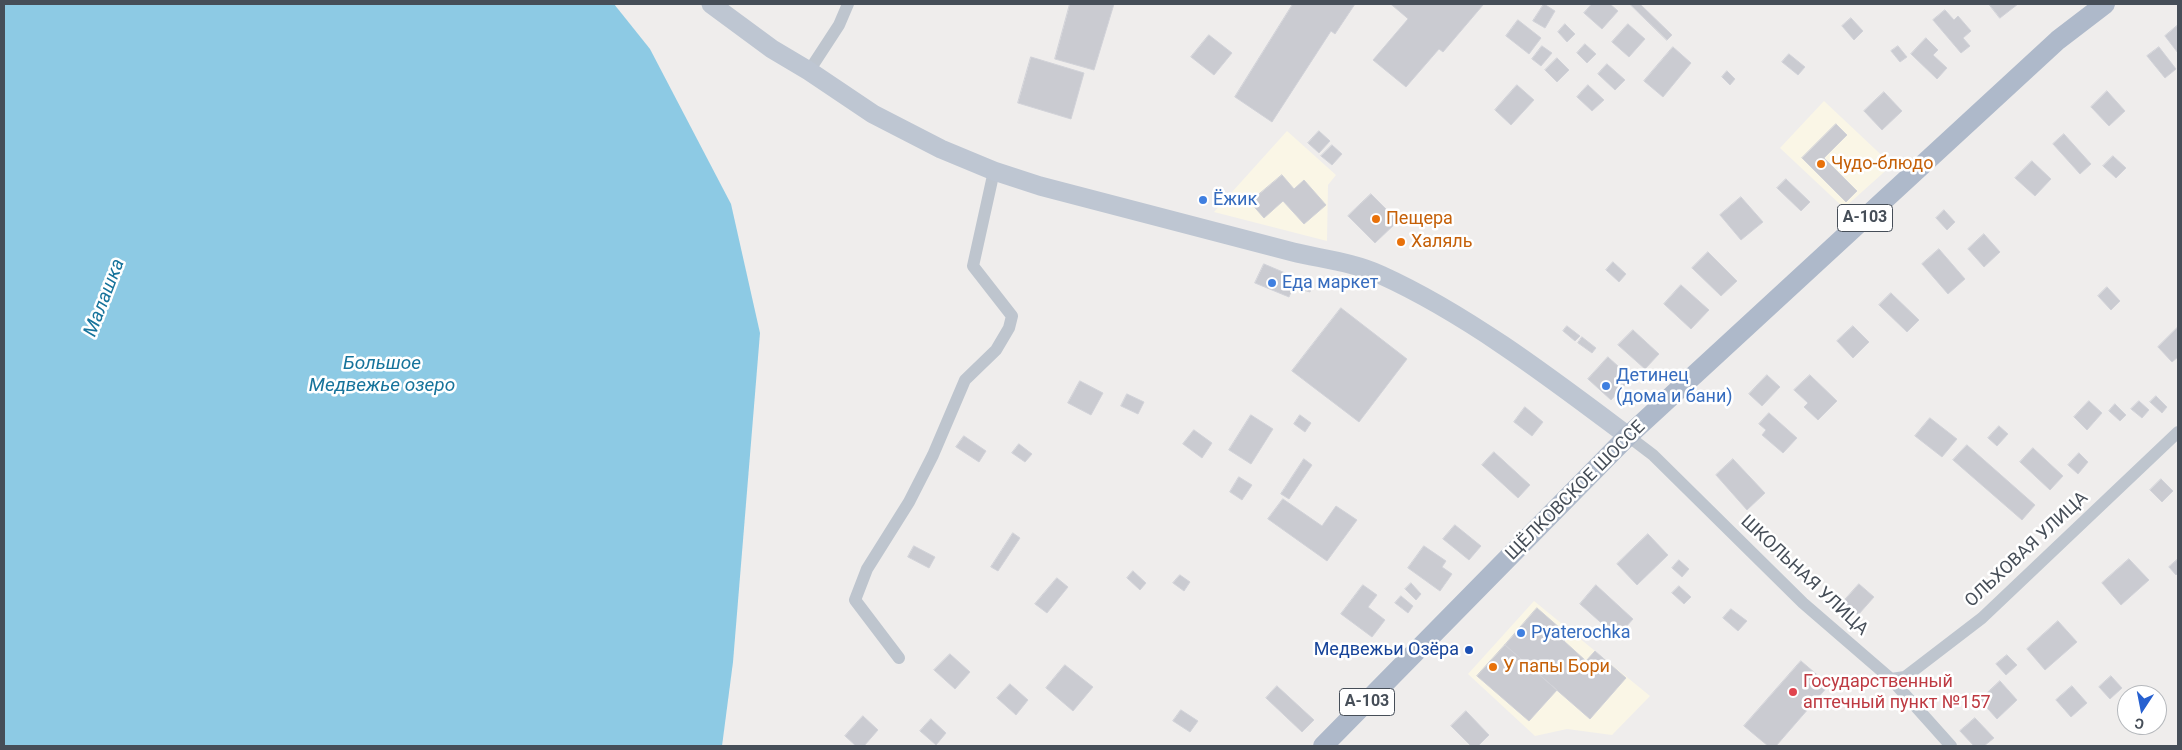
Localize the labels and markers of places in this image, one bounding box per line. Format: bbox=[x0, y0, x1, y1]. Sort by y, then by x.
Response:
place label: Чудо-блюдо bbox=[1831, 153, 1933, 175]
marker: Чудо-блюдо bbox=[1815, 158, 1827, 170]
place label: Ёжик bbox=[1213, 189, 1257, 211]
marker: Ёжик bbox=[1197, 194, 1209, 206]
place label: Пещера bbox=[1386, 208, 1453, 230]
marker: Пещера bbox=[1370, 213, 1382, 225]
place label: Халяль bbox=[1411, 231, 1473, 253]
marker: Халяль bbox=[1395, 236, 1407, 248]
place label: Еда маркет bbox=[1282, 272, 1378, 294]
marker: Еда маркет bbox=[1266, 277, 1278, 289]
place label: Детинец (дома и бани) bbox=[1616, 365, 1733, 408]
marker: Детинец (дома и бани) bbox=[1600, 380, 1612, 392]
place label: Pyaterochka bbox=[1531, 622, 1631, 644]
marker: Pyaterochka bbox=[1515, 627, 1527, 639]
place label: Медвежьи Озёра bbox=[1314, 639, 1459, 661]
marker: Медвежьи Озёра bbox=[1463, 644, 1475, 656]
place label: У папы Бори bbox=[1503, 656, 1610, 678]
marker: У папы Бори bbox=[1487, 661, 1499, 673]
place label: Государственный аптечный пункт №157 bbox=[1803, 671, 1991, 714]
marker: Государственный аптечный пункт №157 bbox=[1787, 686, 1799, 698]

